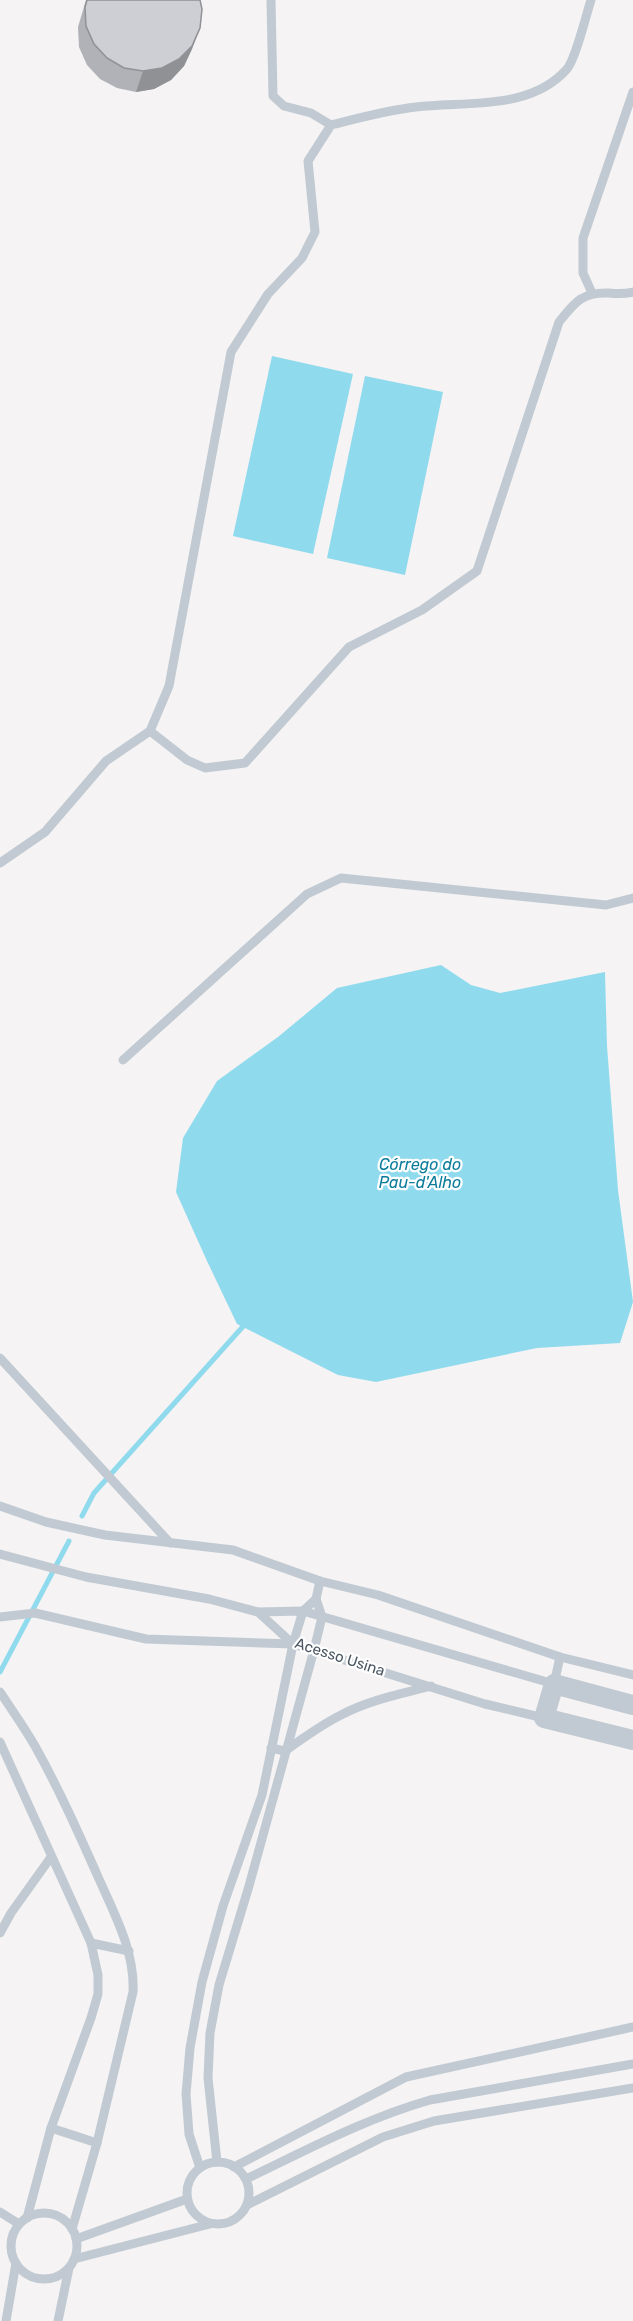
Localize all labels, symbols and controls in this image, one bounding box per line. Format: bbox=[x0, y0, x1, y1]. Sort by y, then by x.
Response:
water label: Córrego do Pau-d'Alho bbox=[379, 1155, 461, 1192]
street label: Acesso Usina bbox=[293, 1634, 387, 1680]

